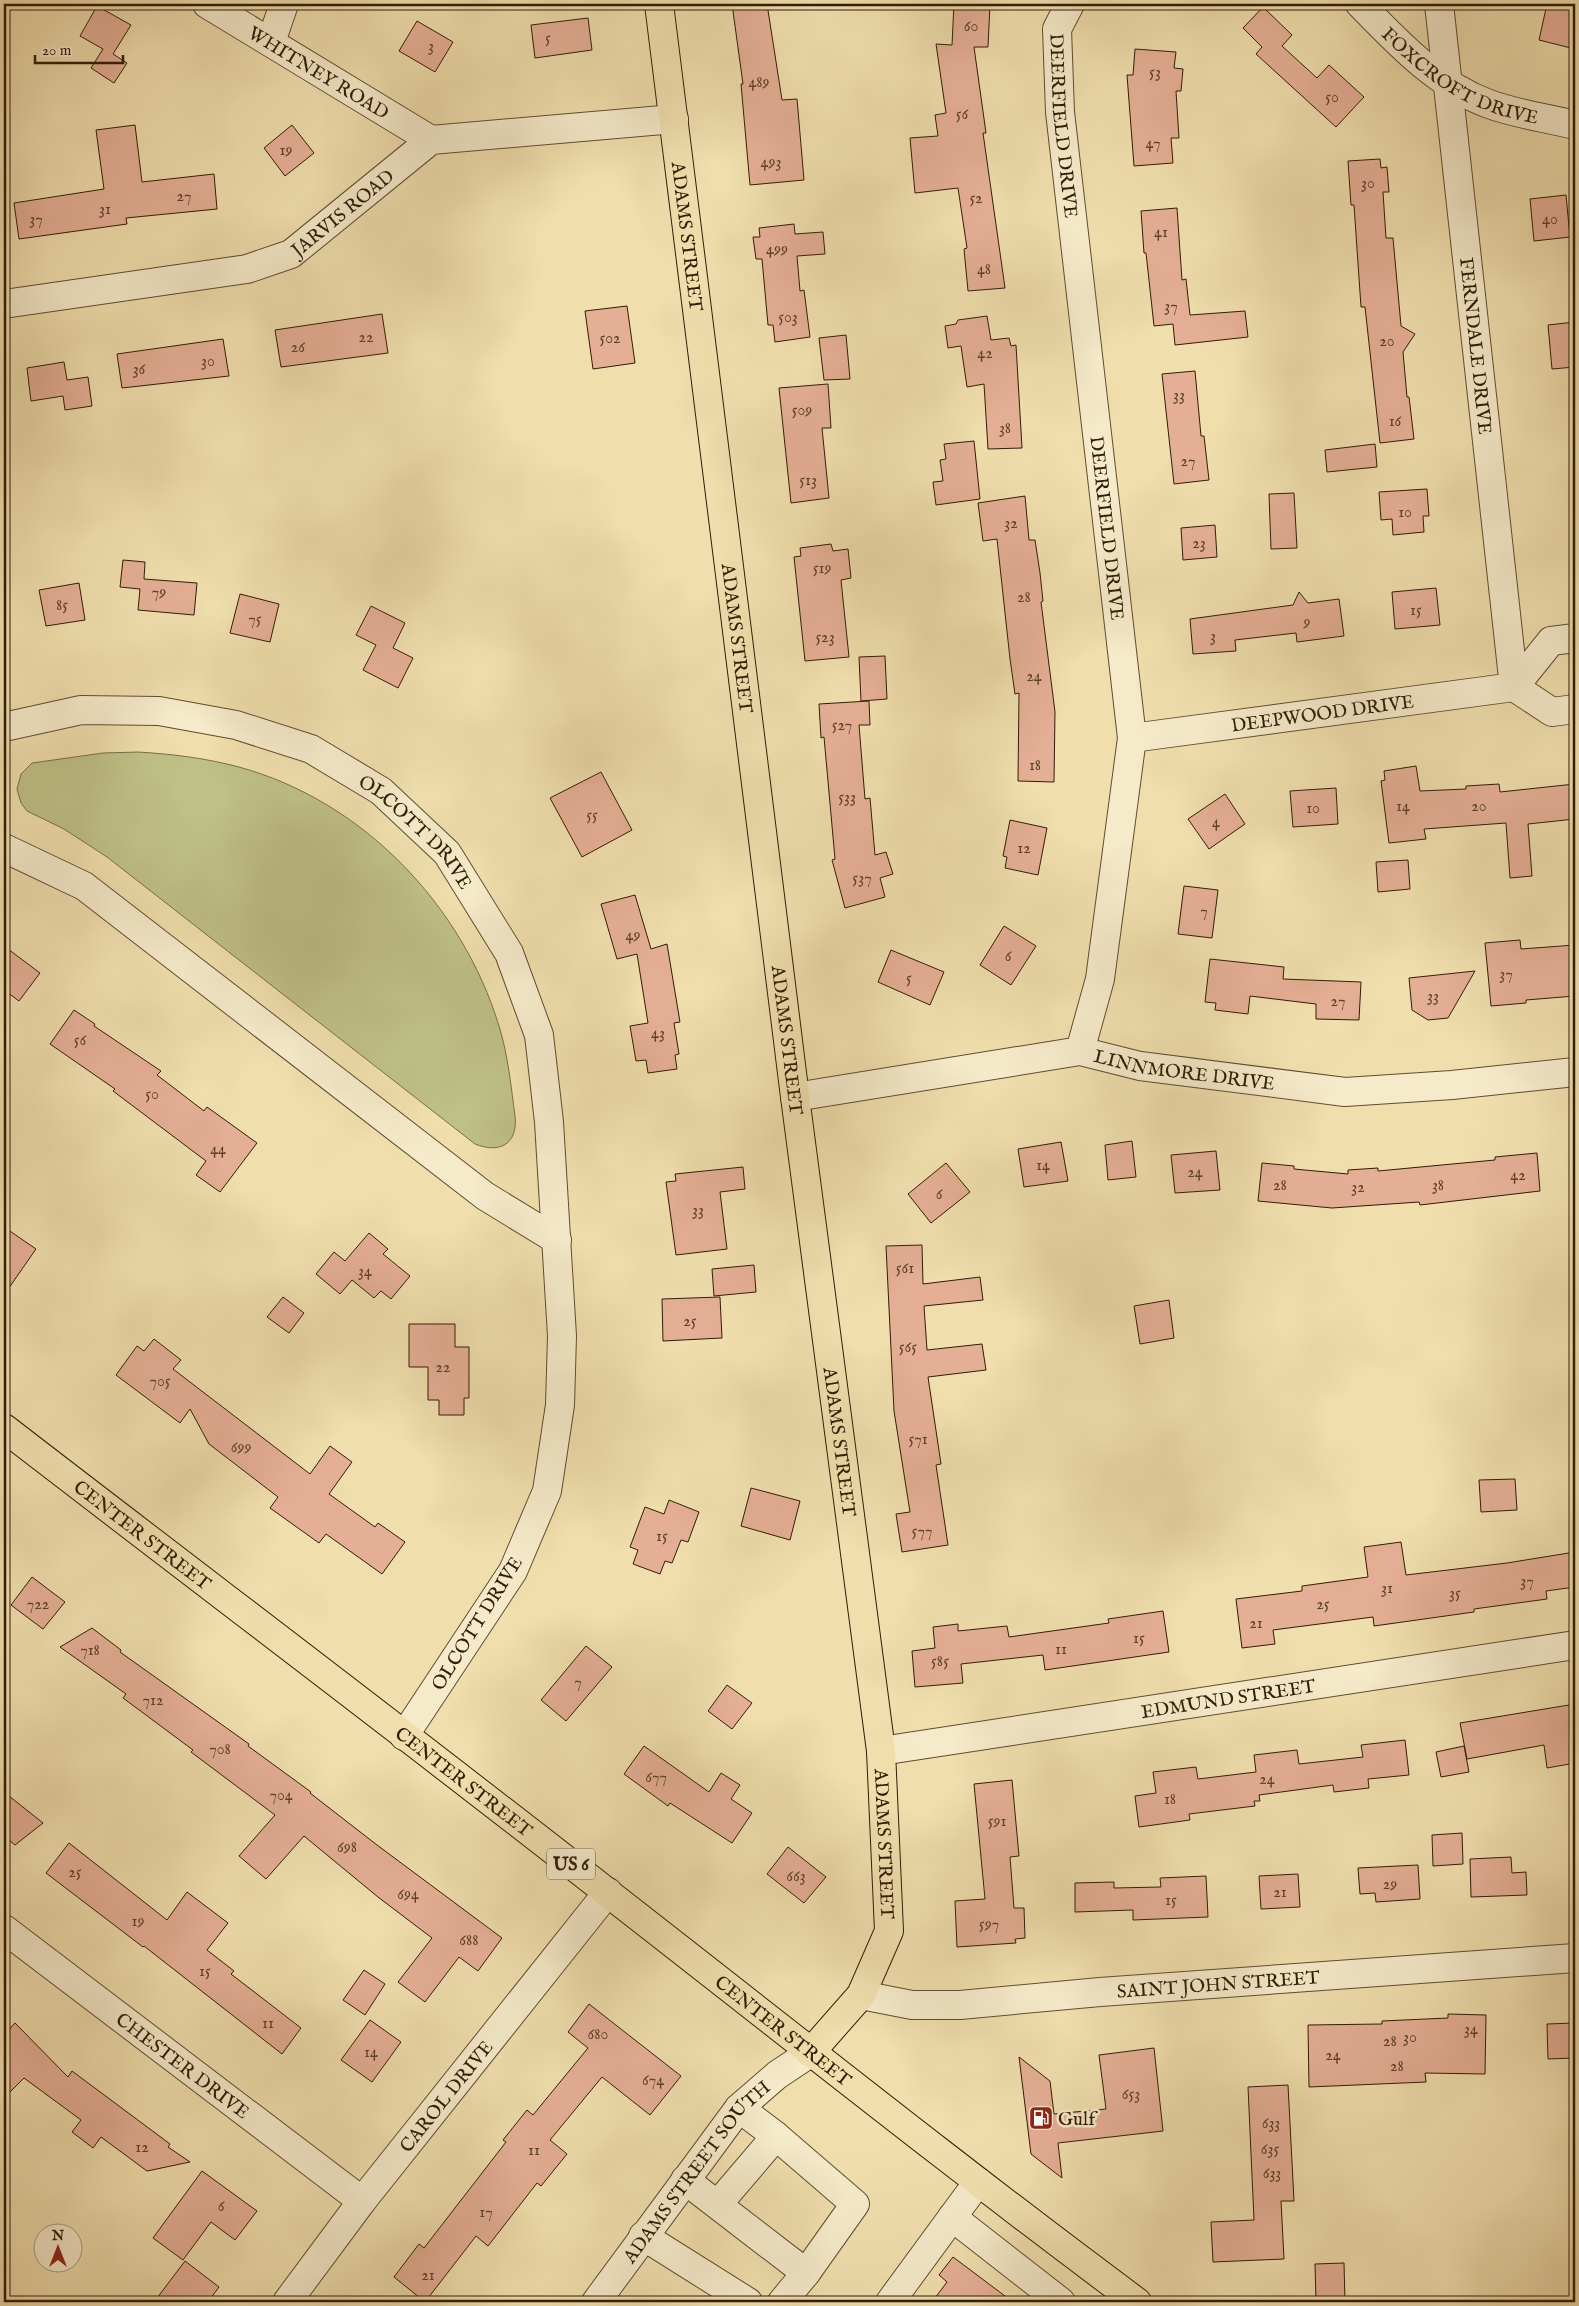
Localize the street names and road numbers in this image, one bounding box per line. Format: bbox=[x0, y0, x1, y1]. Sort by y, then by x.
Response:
street label: WHITNEY ROAD bbox=[243, 22, 393, 126]
street label: FOXCROFT DRIVE bbox=[1376, 23, 1540, 131]
street label: DEERFIELD DRIVE bbox=[1043, 33, 1082, 219]
street label: ADAMS STREET bbox=[665, 159, 707, 313]
street label: JARVIS ROAD bbox=[286, 165, 400, 264]
street label: FERNDALE DRIVE bbox=[1453, 256, 1496, 436]
street label: DEERFIELD DRIVE bbox=[1083, 435, 1128, 622]
street label: ADAMS STREET bbox=[715, 561, 757, 715]
street label: DEEPWOOD DRIVE bbox=[1230, 690, 1415, 739]
street label: OLCOTT DRIVE bbox=[354, 770, 476, 894]
street label: ADAMS STREET bbox=[765, 963, 807, 1117]
street label: LINNMORE DRIVE bbox=[1091, 1045, 1276, 1097]
street label: ADAMS STREET bbox=[816, 1365, 860, 1518]
street label: CENTER STREET bbox=[68, 1476, 215, 1596]
street label: OLCOTT DRIVE bbox=[427, 1553, 529, 1696]
street label: EDMUND STREET bbox=[1139, 1675, 1317, 1725]
street label: CENTER STREET bbox=[390, 1722, 536, 1843]
street label: ADAMS STREET bbox=[868, 1767, 898, 1920]
road number: US 6 bbox=[547, 1848, 595, 1880]
street label: SAINT JOHN STREET bbox=[1116, 1966, 1321, 2005]
street label: CENTER STREET bbox=[709, 1971, 855, 2093]
street label: CHESTER DRIVE bbox=[110, 2008, 254, 2125]
street label: CAROL DRIVE bbox=[395, 2036, 499, 2158]
street label: ADAMS STREET SOUTH bbox=[618, 2076, 776, 2269]

